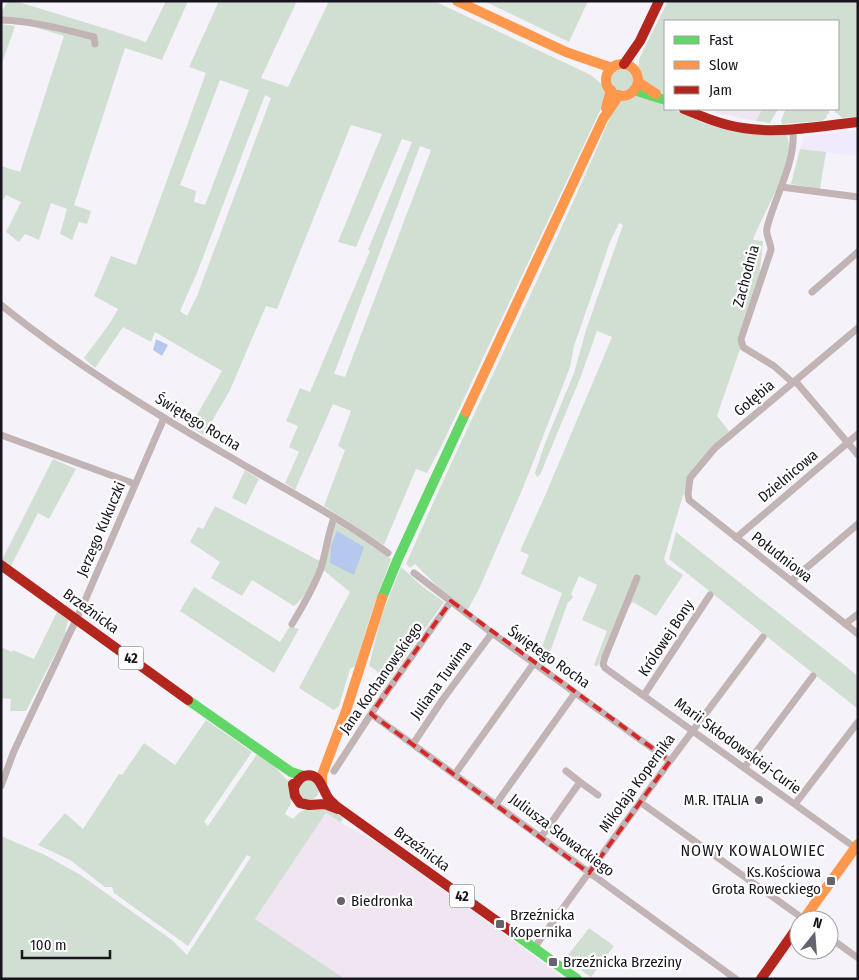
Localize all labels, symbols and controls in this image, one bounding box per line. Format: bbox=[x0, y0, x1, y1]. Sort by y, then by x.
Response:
legend bbox=[664, 20, 839, 110]
text: Fast bbox=[709, 31, 733, 49]
text: Slow bbox=[709, 56, 738, 74]
text: Jam bbox=[709, 81, 732, 99]
street label: Zachodnia bbox=[729, 243, 763, 309]
street label: Gołębia bbox=[730, 376, 778, 420]
street label: Świętego Rocha bbox=[152, 389, 244, 455]
street label: Dzielnicowa bbox=[755, 446, 821, 506]
street label: Jerzego Kukuczki bbox=[73, 479, 129, 579]
street label: Południowa bbox=[748, 528, 816, 586]
street label: Brzeźnicka bbox=[60, 585, 122, 637]
street label: Królowej Bony bbox=[635, 596, 698, 680]
street label: Jana Kochanowskiego bbox=[336, 619, 426, 737]
street label: Świętego Rocha bbox=[504, 622, 594, 692]
street label: Juliana Tuwima bbox=[407, 637, 475, 723]
road number: 42 bbox=[118, 646, 144, 670]
street label: Marii Skłodowskiej-Curie bbox=[671, 694, 805, 798]
street label: Mikołaja Kopernika bbox=[595, 730, 679, 836]
street label: Juliusza Słowackiego bbox=[506, 790, 618, 880]
place label: M.R. ITALIA bbox=[684, 791, 749, 809]
marker: M.R. ITALIA bbox=[753, 794, 765, 806]
street label: Brzeźnicka bbox=[391, 823, 453, 875]
district label: NOWY KOWALOWIEC bbox=[680, 841, 826, 860]
place label: Ks.Kościowa Grota Roweckiego bbox=[712, 863, 821, 898]
marker: Ks.Kościowa Grota Roweckiego bbox=[825, 875, 837, 887]
road number: 42 bbox=[450, 884, 474, 908]
place label: Biedronka bbox=[351, 892, 413, 910]
marker: Biedronka bbox=[335, 895, 347, 907]
place label: Brzeźnicka Kopernika bbox=[510, 906, 575, 941]
north arrow bbox=[789, 910, 839, 960]
text: N bbox=[811, 914, 824, 932]
marker: Brzeźnicka Kopernika bbox=[494, 918, 506, 930]
scale bar bbox=[22, 928, 110, 960]
text: 100 m bbox=[30, 936, 67, 954]
place label: Brzeźnicka Brzeziny bbox=[563, 953, 682, 971]
marker: Brzeźnicka Brzeziny bbox=[547, 956, 559, 968]

